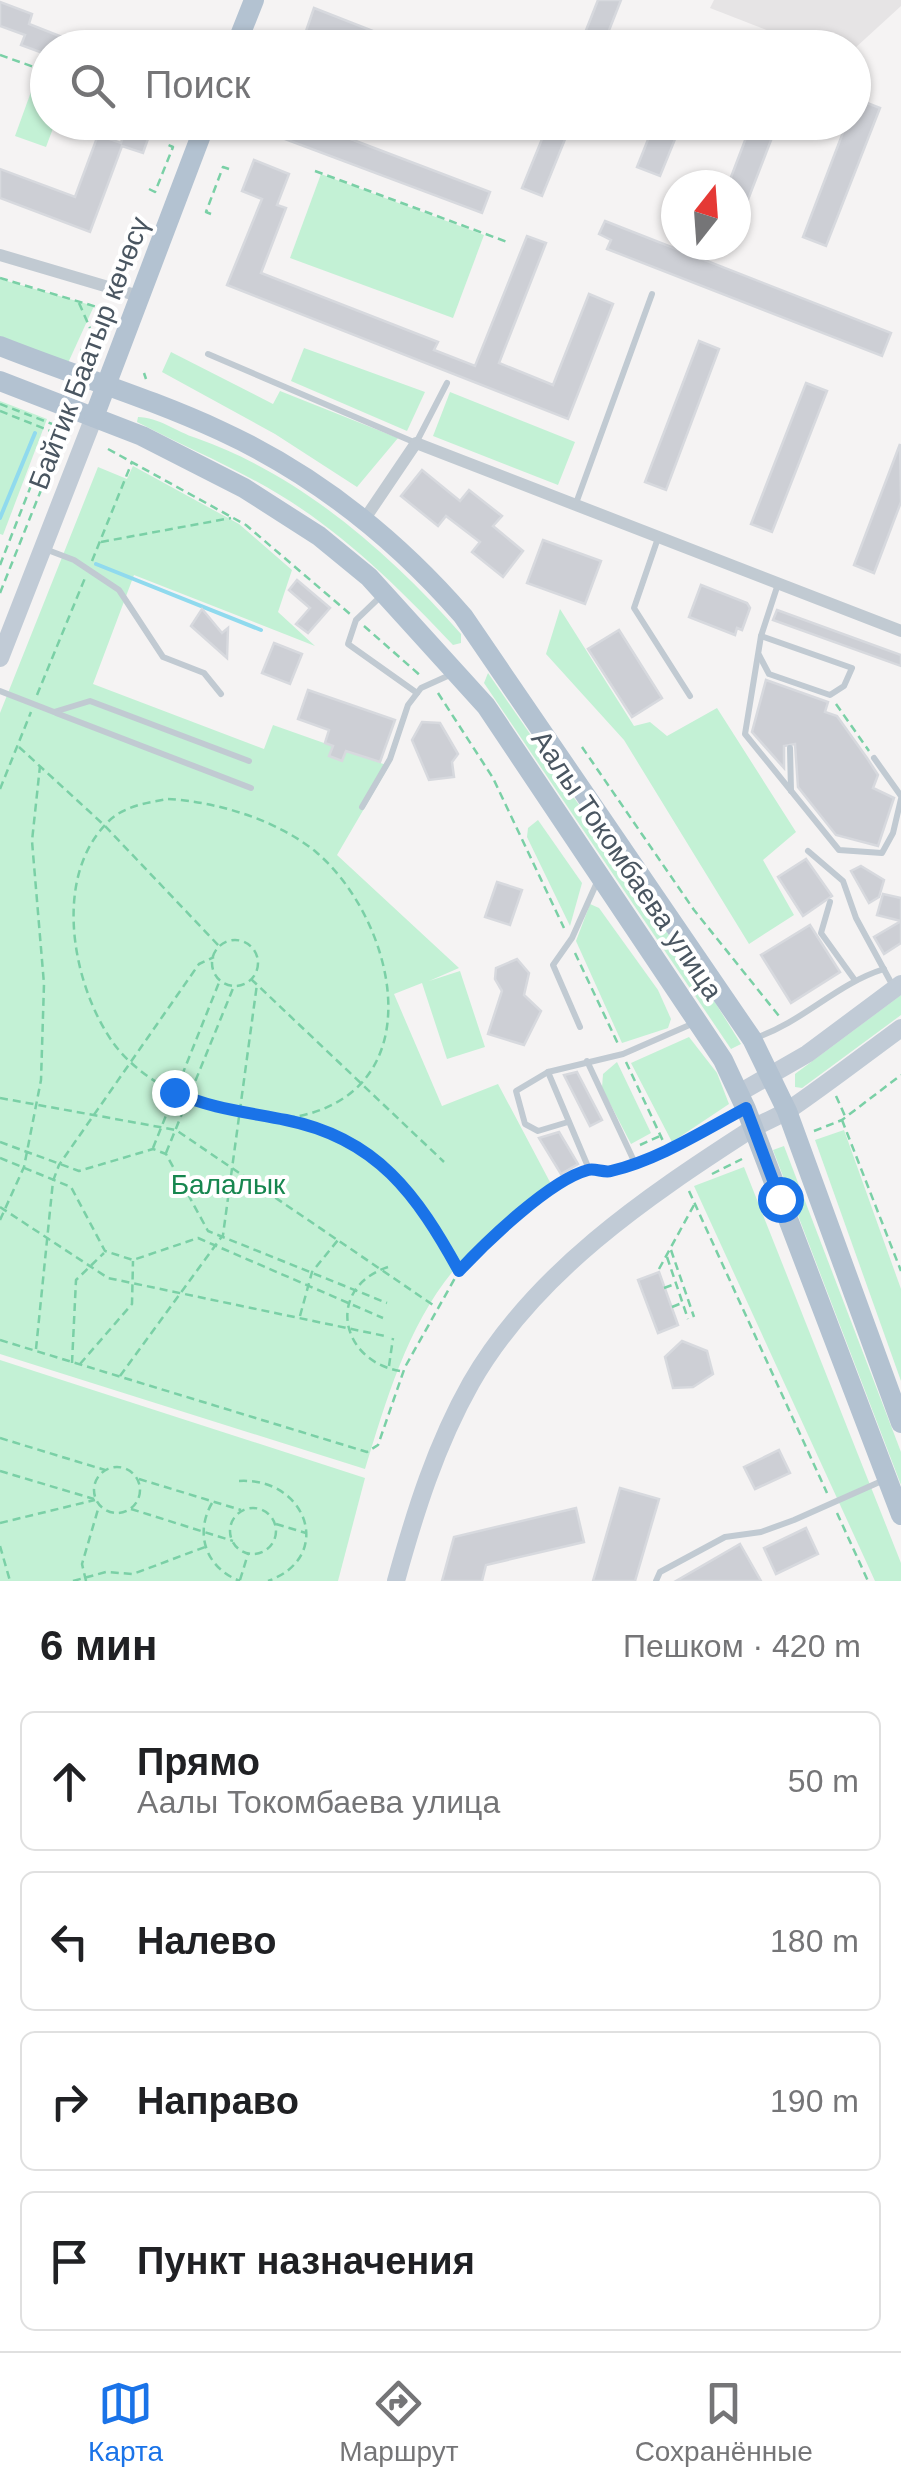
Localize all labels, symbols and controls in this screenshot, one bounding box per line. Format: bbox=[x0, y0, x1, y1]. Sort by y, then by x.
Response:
search box bbox=[30, 30, 871, 140]
icon: search bbox=[65, 58, 120, 113]
text: Поиск bbox=[145, 64, 250, 106]
north arrow bbox=[661, 170, 751, 260]
street label: Байтик Баатыр көчөсү bbox=[23, 212, 155, 494]
street label: Аалы Токомбаева улица bbox=[525, 725, 729, 1006]
route end bbox=[152, 1070, 198, 1116]
park label: Балалык bbox=[171, 1169, 286, 1200]
route start bbox=[758, 1177, 804, 1223]
text: 6 мин bbox=[40, 1622, 157, 1669]
text: Пешком · 420 m bbox=[623, 1628, 861, 1664]
text: Прямо bbox=[137, 1741, 260, 1783]
icon: ahead bbox=[42, 1754, 97, 1809]
text: 50 m bbox=[788, 1763, 859, 1799]
text: Аалы Токомбаева улица bbox=[137, 1784, 500, 1820]
icon: left bbox=[42, 1914, 97, 1969]
text: Налево bbox=[137, 1920, 276, 1962]
text: 180 m bbox=[770, 1923, 859, 1959]
icon: right bbox=[42, 2074, 97, 2129]
text: Направо bbox=[137, 2080, 299, 2122]
text: 190 m bbox=[770, 2083, 859, 2119]
icon: arrive bbox=[42, 2234, 97, 2289]
text: Пункт назначения bbox=[137, 2240, 475, 2282]
tab: Карта bbox=[88, 2376, 163, 2468]
tab: Маршрут bbox=[339, 2376, 458, 2468]
tab: Сохранённые bbox=[635, 2376, 813, 2468]

